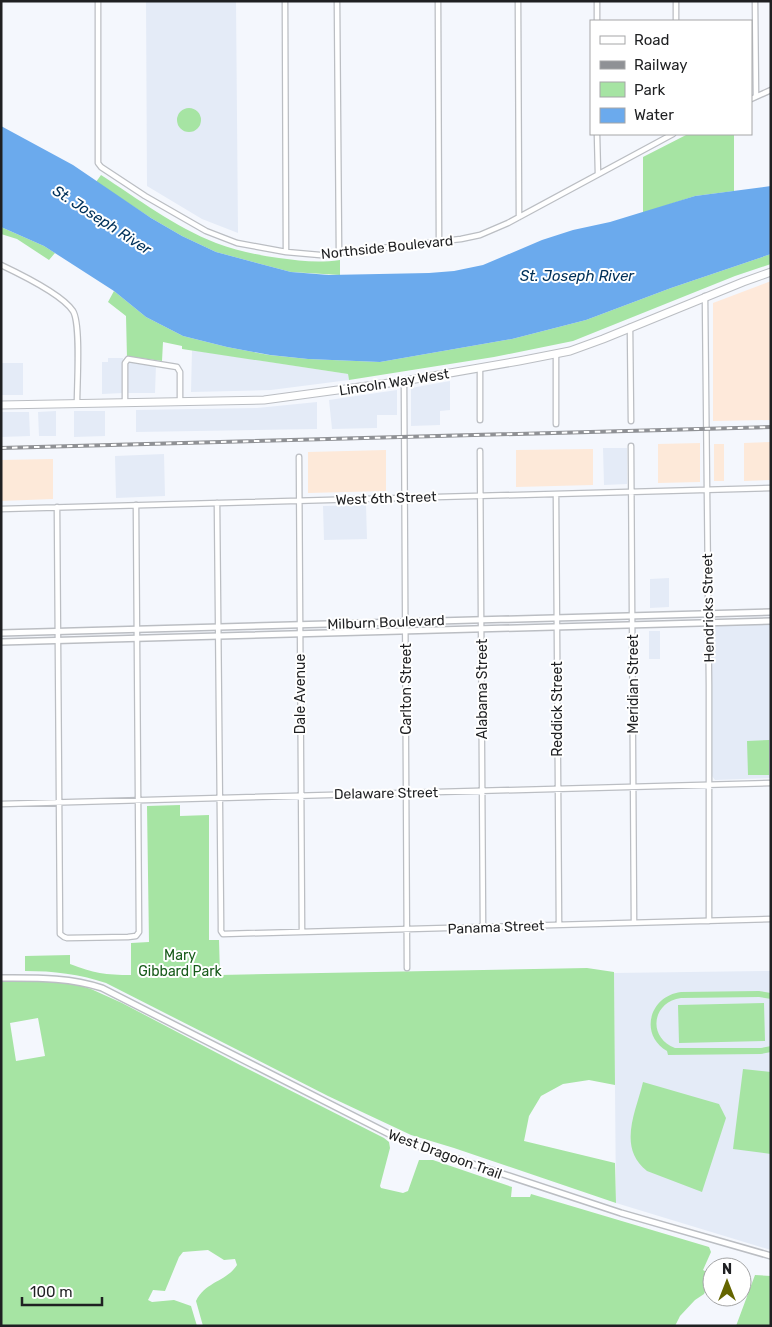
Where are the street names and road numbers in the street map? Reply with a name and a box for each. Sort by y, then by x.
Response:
street label: Northside Boulevard [320,232,454,263]
street label: Lincoln Way West [338,365,451,400]
street label: West 6th Street [335,488,437,509]
street label: Hendricks Street [699,553,718,663]
street label: Milburn Boulevard [327,612,445,633]
street label: Meridian Street [625,634,642,734]
street label: Alabama Street [474,638,491,739]
street label: Carlton Street [398,643,415,735]
street label: Dale Avenue [292,653,309,734]
street label: Reddick Street [549,661,566,757]
street label: Delaware Street [334,784,439,803]
street label: Panama Street [447,917,545,938]
street label: West Dragoon Trail [386,1126,504,1183]

